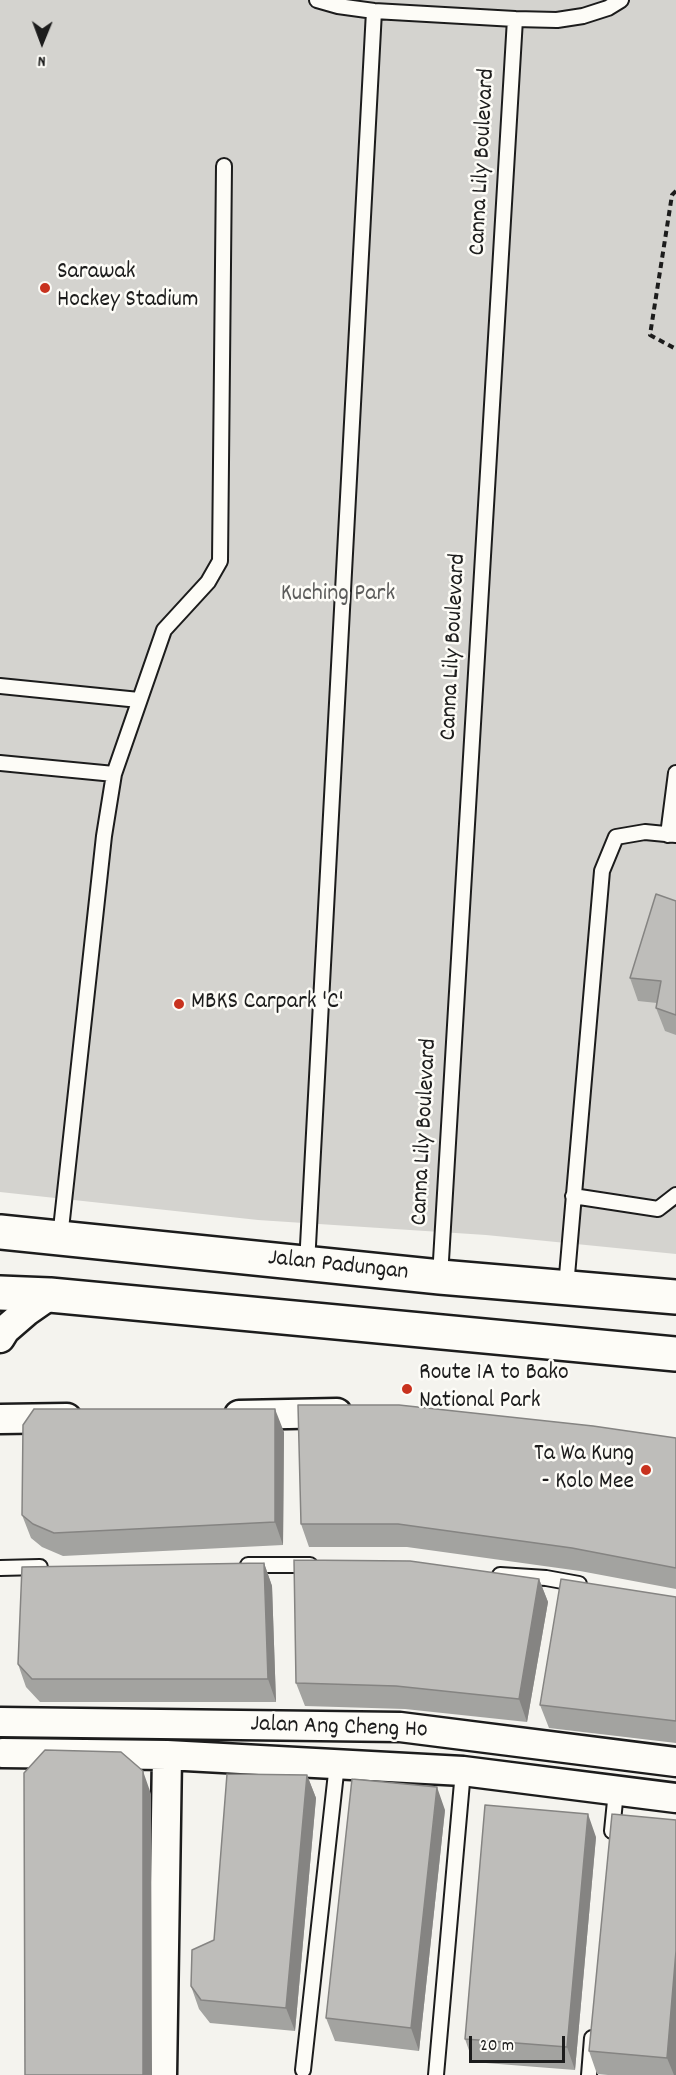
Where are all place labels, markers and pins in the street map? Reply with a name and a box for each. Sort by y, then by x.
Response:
place label: Sarawak Hockey Stadium [57,260,198,316]
marker: Sarawak Hockey Stadium [38,281,52,295]
place label: MBKS Carpark 'C' [191,990,343,1018]
marker: MBKS Carpark 'C' [172,997,186,1011]
place label: Route 1A to Bako National Park [419,1361,569,1417]
marker: Route 1A to Bako National Park [400,1382,414,1396]
place label: Ta Wa Kung - Kolo Mee [534,1442,634,1498]
marker: Ta Wa Kung - Kolo Mee [639,1463,653,1477]

